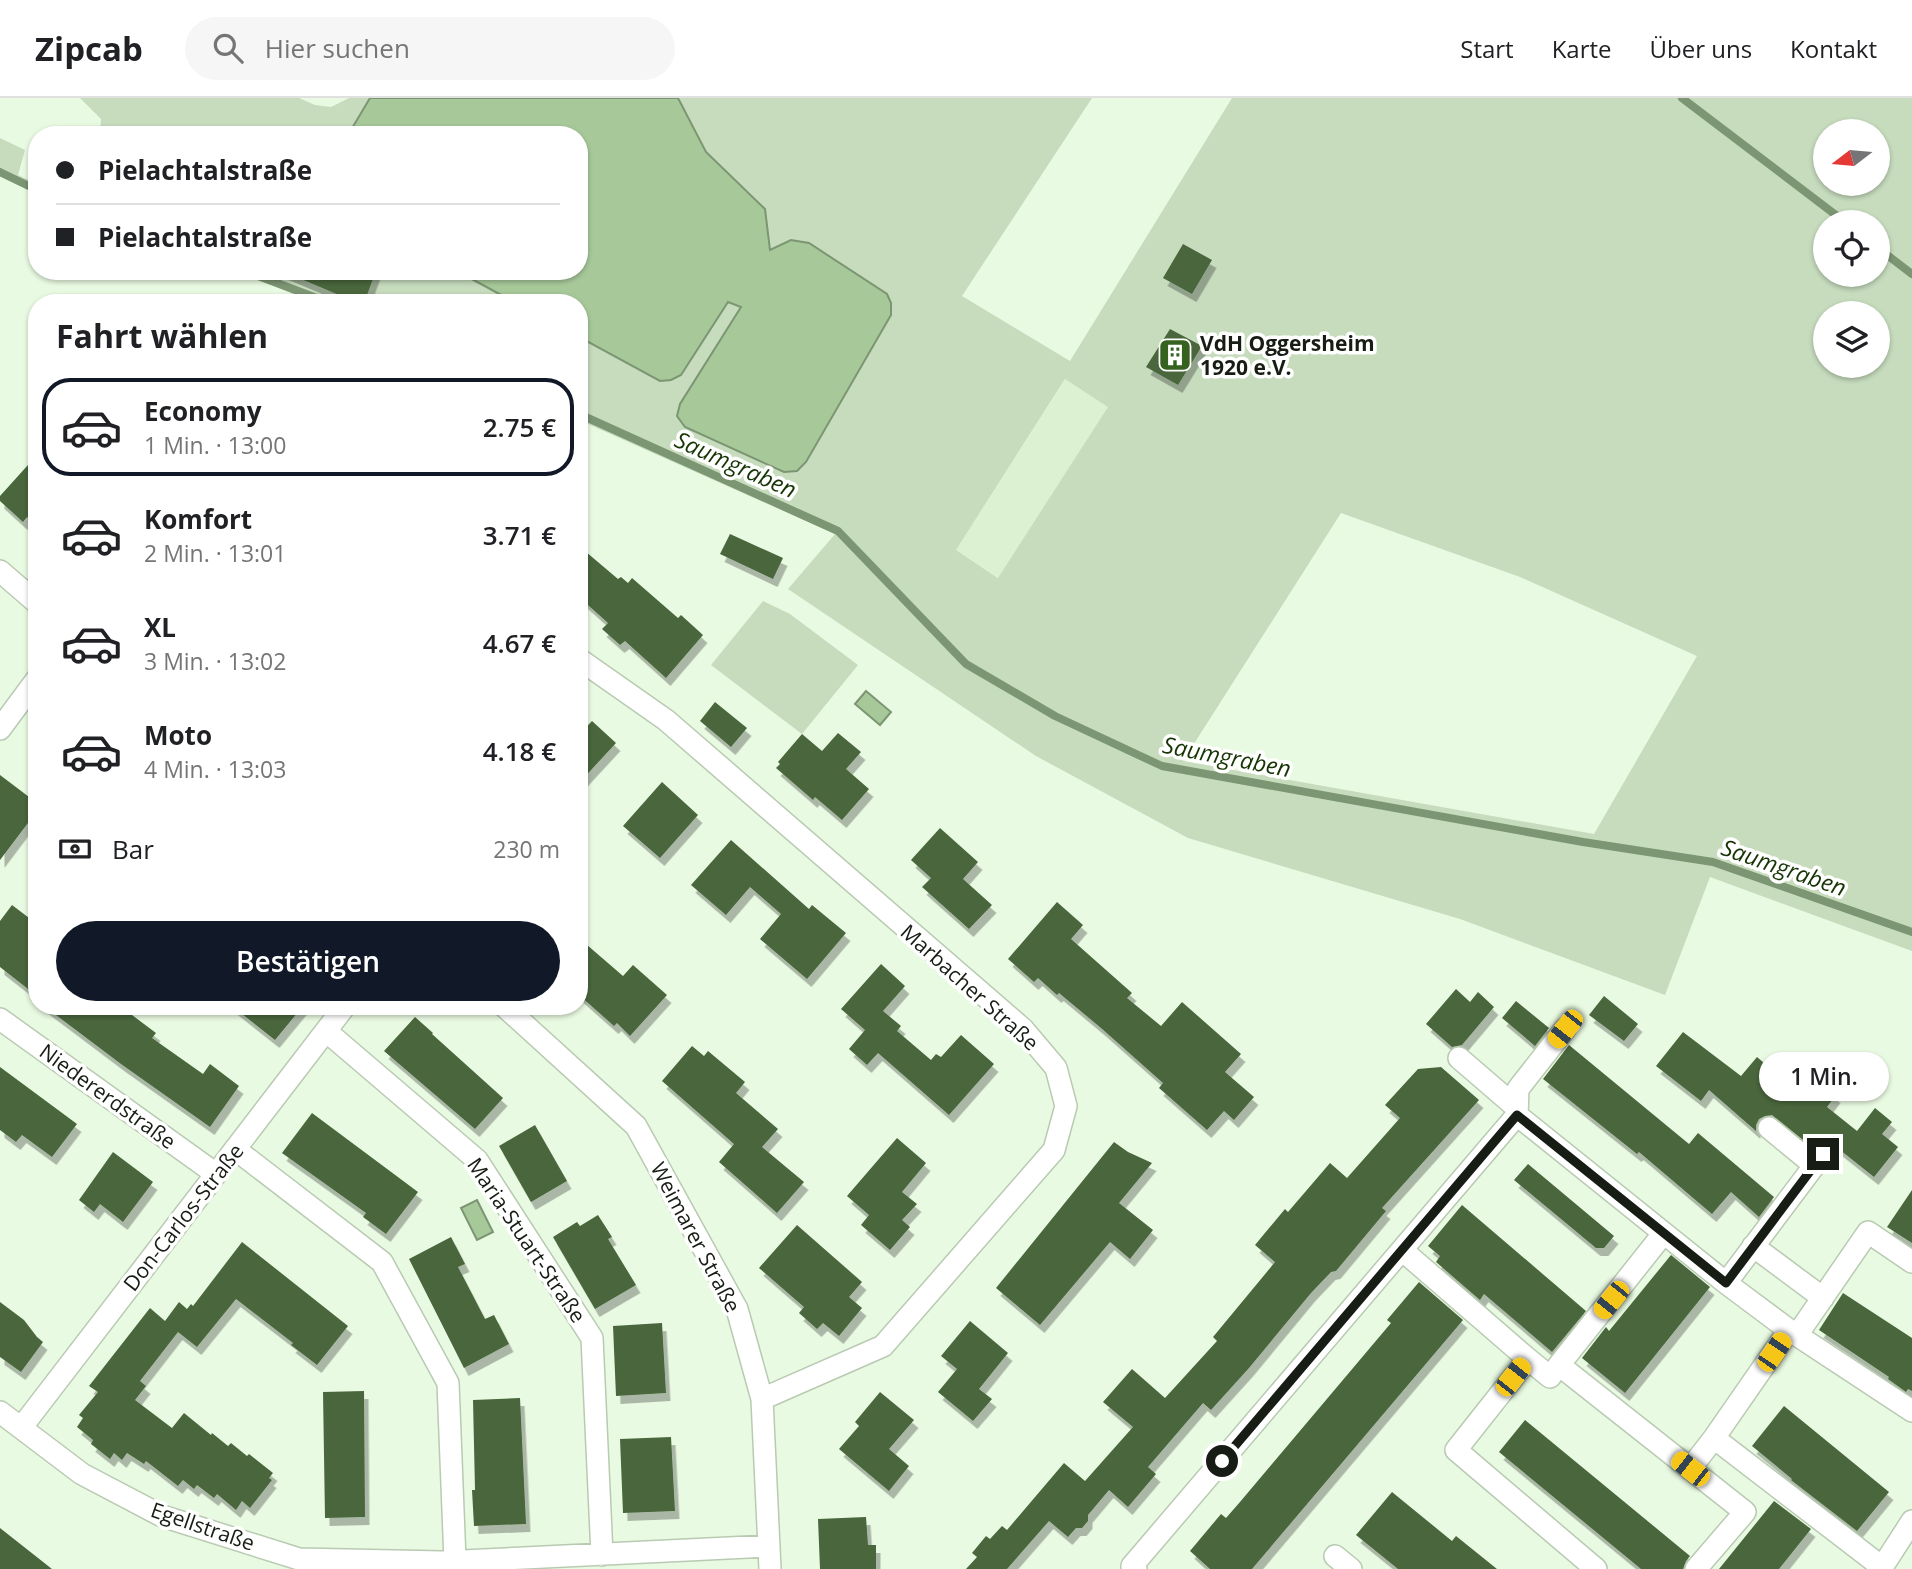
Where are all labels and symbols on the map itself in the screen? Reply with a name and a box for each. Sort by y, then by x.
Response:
north arrow [1813,119,1890,196]
place label: VdH Oggersheim 1920 e.V. [1200,329,1375,381]
building icon: VdH Oggersheim 1920 e.V. [1156,336,1194,374]
water label: Saumgraben [670,423,802,505]
water label: Saumgraben [1160,728,1294,784]
water label: Saumgraben [1717,831,1851,903]
street label: Marbacher Straße [895,918,1045,1056]
car [1544,1006,1587,1052]
street label: Niedererdstraße [34,1037,182,1155]
callout: 1 Min. [1758,1052,1888,1102]
street label: Don-Carlos-Straße [117,1138,249,1296]
route end [1807,1138,1839,1170]
street label: Maria-Stuart-Straße [461,1152,593,1328]
street label: Weimarer Straße [645,1157,747,1317]
car [1590,1277,1633,1323]
car [1754,1329,1795,1375]
car [1492,1354,1535,1400]
route start [1206,1445,1238,1477]
car [1667,1448,1714,1490]
street label: Egellstraße [147,1495,259,1557]

